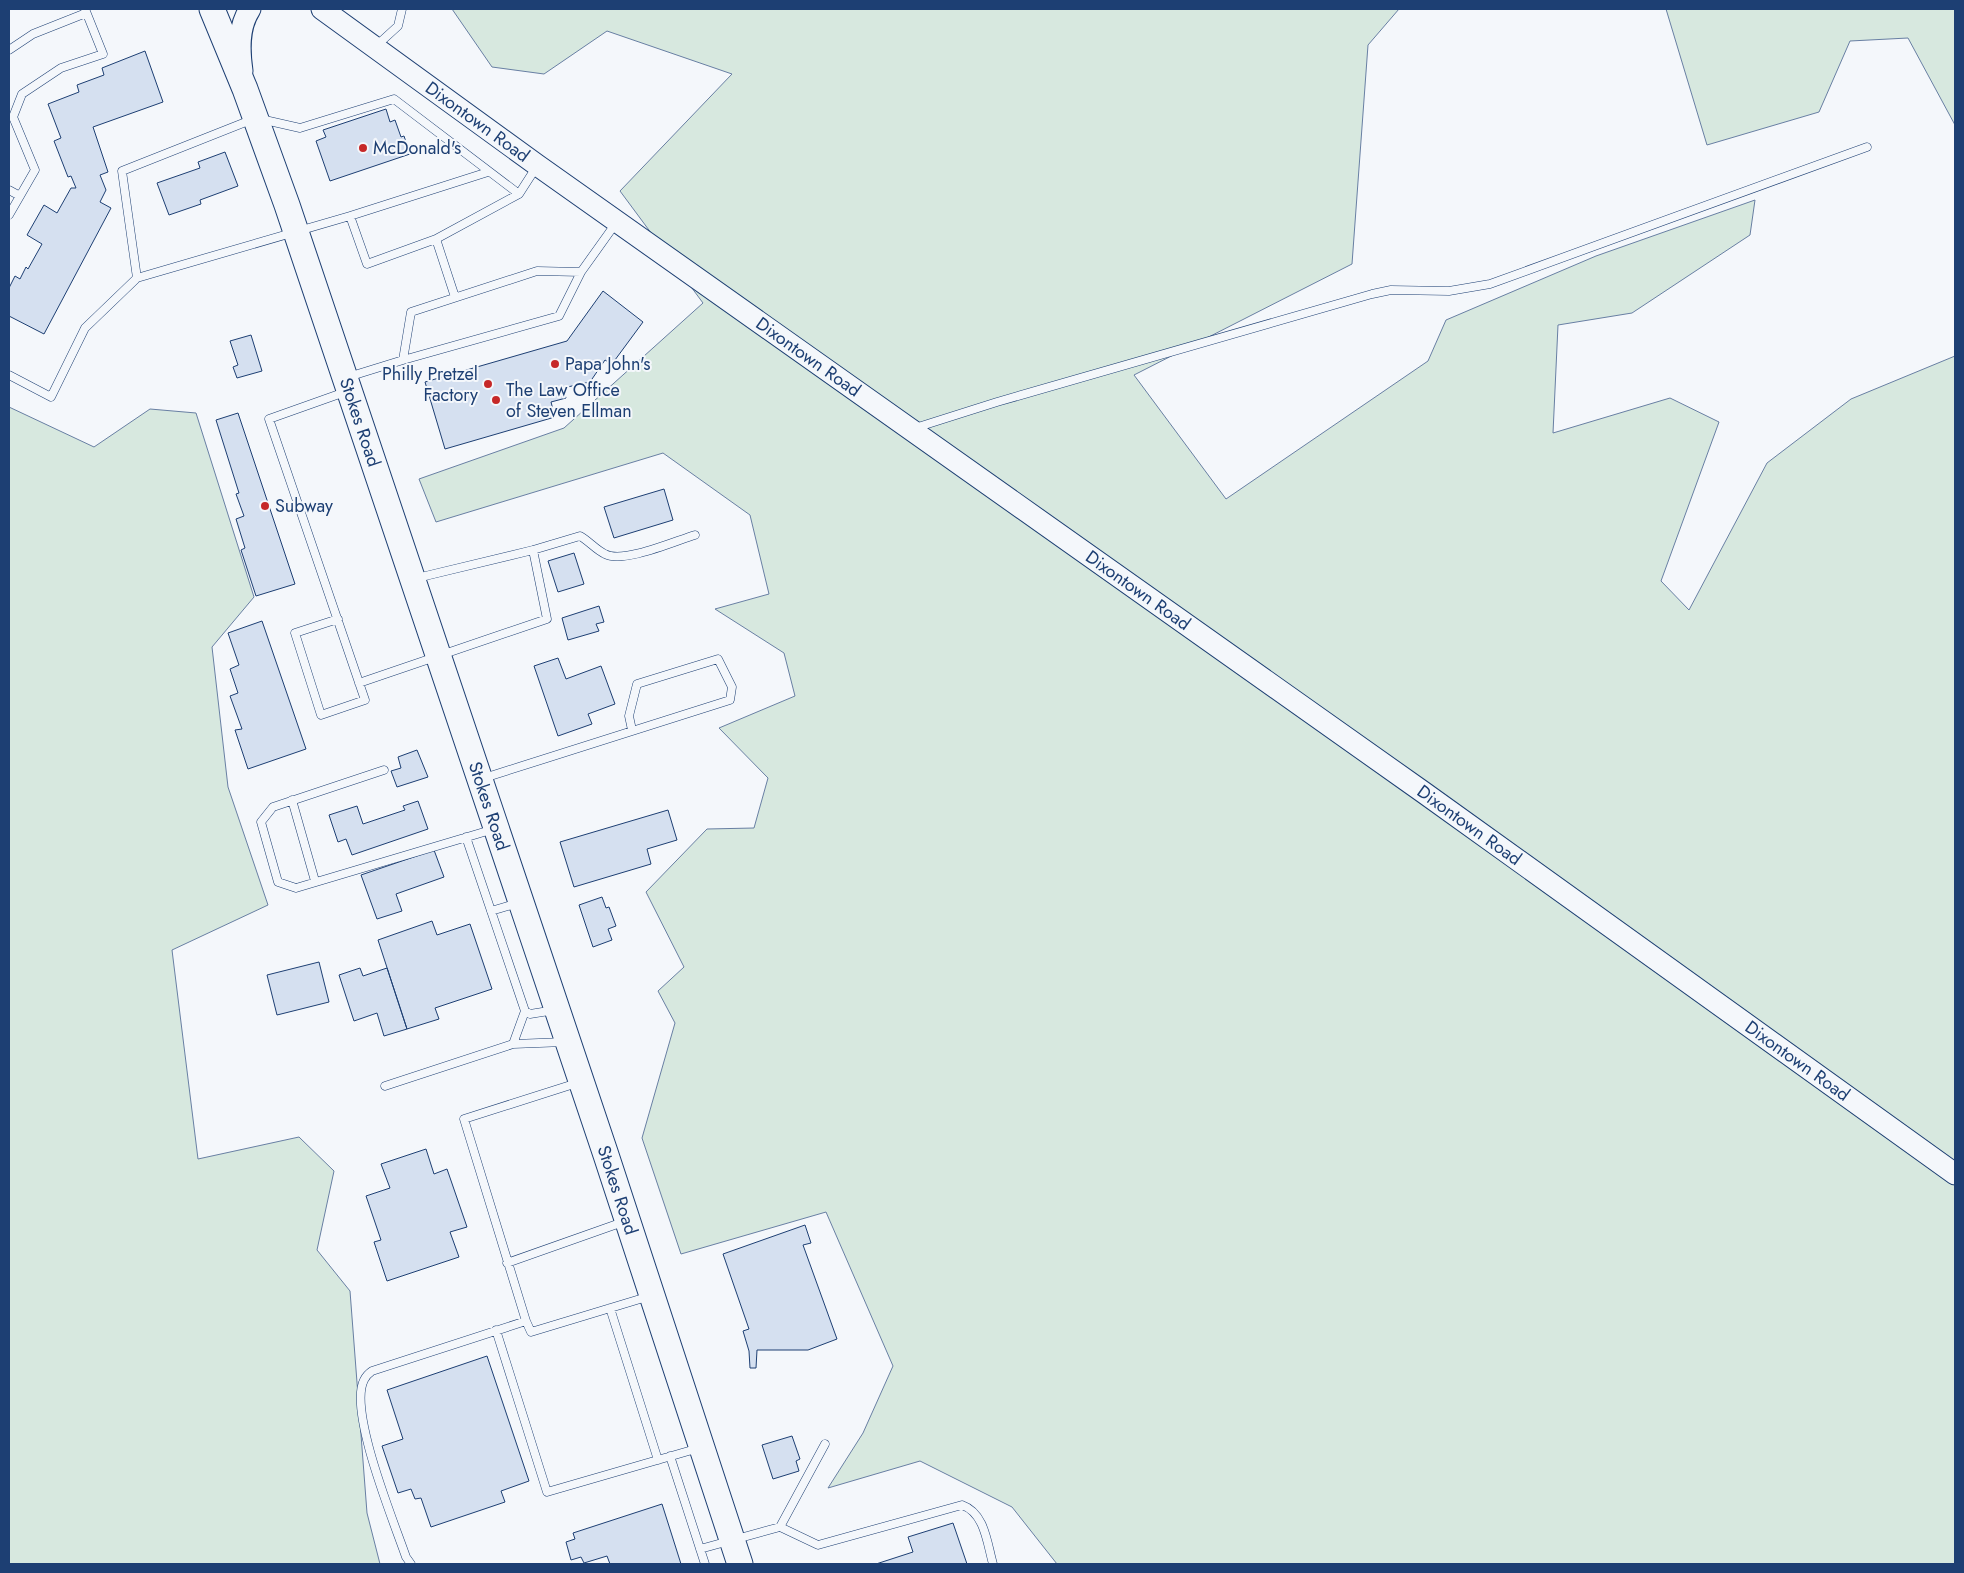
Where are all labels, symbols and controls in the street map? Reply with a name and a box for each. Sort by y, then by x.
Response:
street label: Dixontown Road [420,75,535,169]
place label: McDonald's [373,135,461,161]
marker: McDonald's [357,142,369,154]
street label: Dixontown Road [750,311,866,403]
place label: Papa John's [565,351,650,377]
marker: Papa John's [549,358,561,370]
place label: Philly Pretzel Factory [382,361,478,408]
street label: Stokes Road [333,374,387,470]
place label: The Law Office of Steven Ellman [506,377,632,424]
marker: Philly Pretzel Factory [482,378,494,390]
marker: The Law Office of Steven Ellman [490,394,502,406]
place label: Subway [275,493,333,519]
marker: Subway [259,500,271,512]
street label: Dixontown Road [1080,544,1196,637]
street label: Stokes Road [462,758,516,854]
street label: Dixontown Road [1412,779,1527,872]
street label: Dixontown Road [1740,1014,1855,1107]
street label: Stokes Road [591,1142,644,1238]

